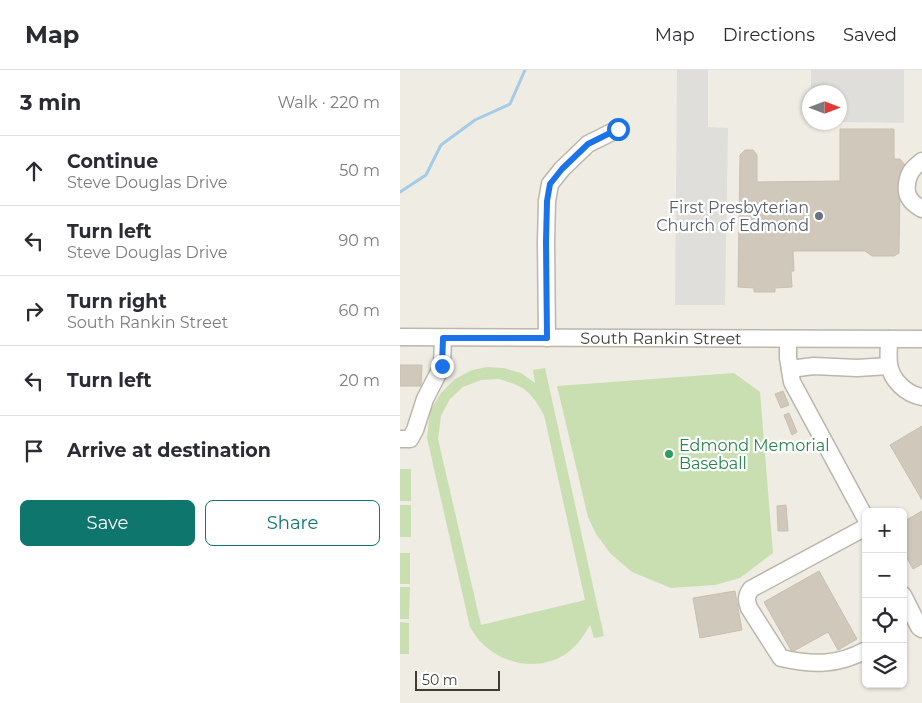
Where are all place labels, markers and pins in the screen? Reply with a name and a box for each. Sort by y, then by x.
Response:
place label: First Presbyterian Church of Edmond [656,198,809,235]
marker: First Presbyterian Church of Edmond [813,210,825,222]
place label: Edmond Memorial Baseball [679,436,830,473]
marker: Edmond Memorial Baseball [663,448,675,460]

